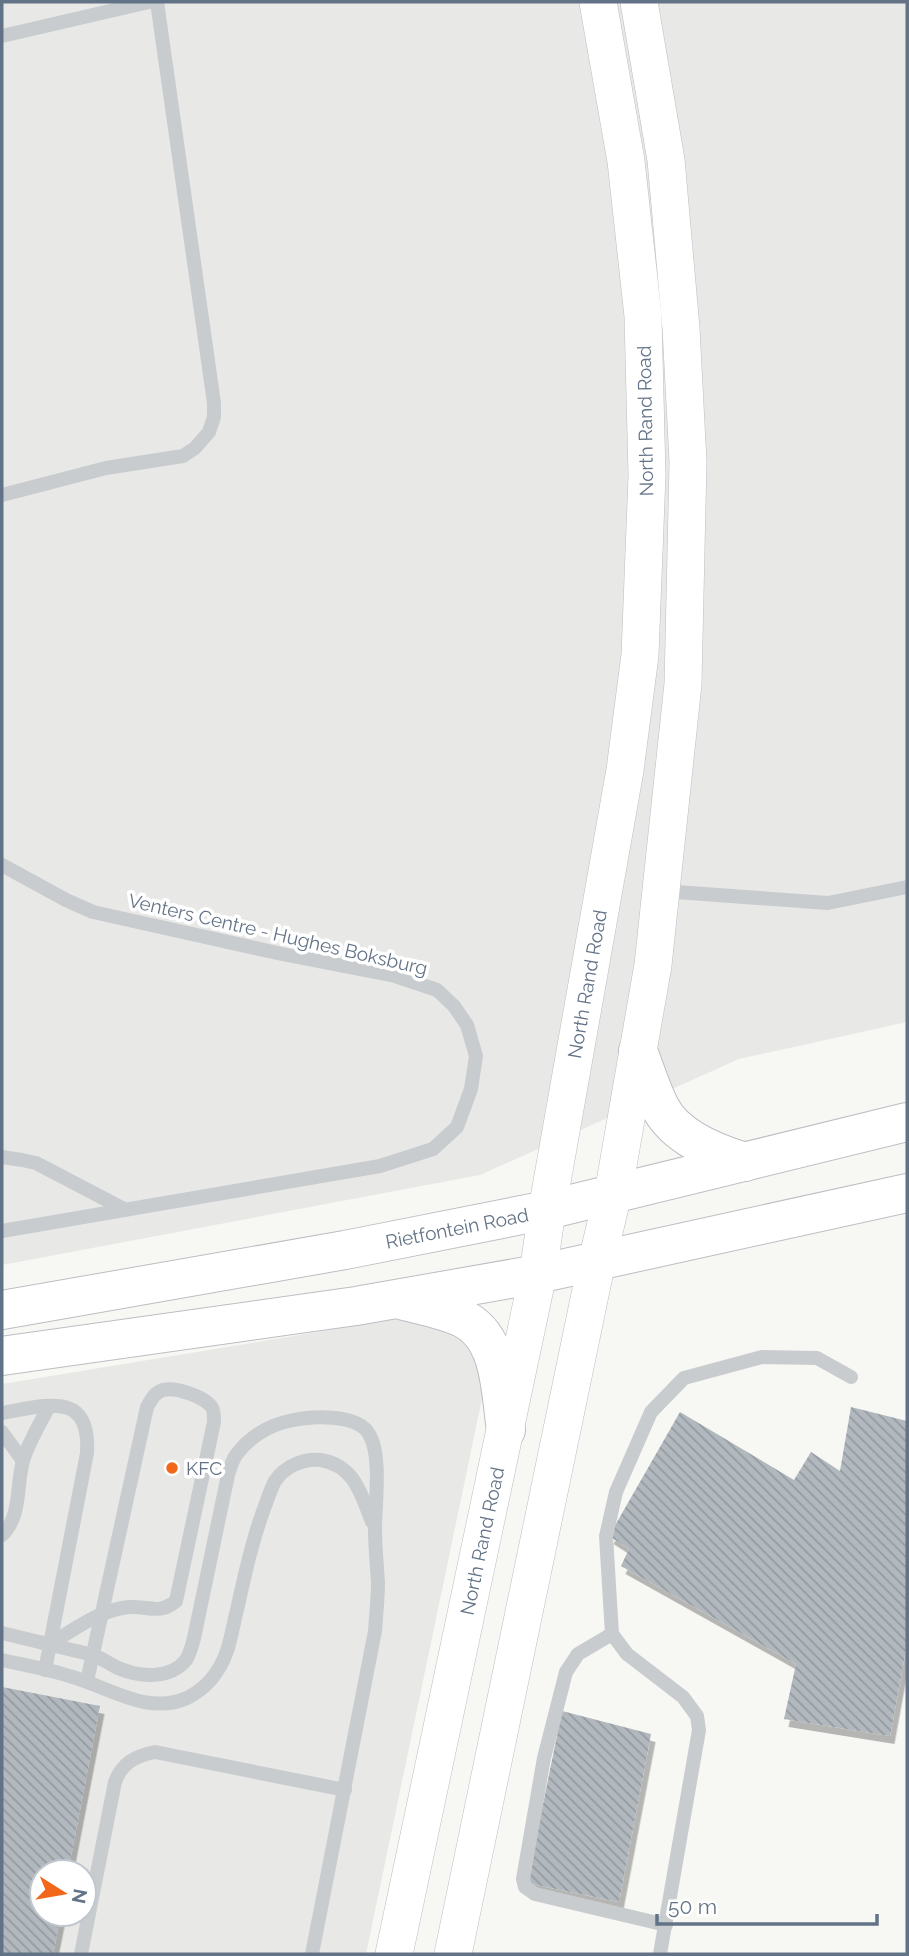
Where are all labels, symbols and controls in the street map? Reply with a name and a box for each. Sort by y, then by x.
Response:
street label: North Rand Road [633,345,657,497]
street label: Venters Centre - Hughes Boksburg [126,889,430,979]
street label: North Rand Road [563,908,611,1060]
street label: Rietfontein Road [384,1203,530,1253]
place label: KFC [186,1457,222,1479]
marker: KFC [164,1460,180,1476]
street label: North Rand Road [456,1465,508,1617]
north arrow [28,1858,98,1928]
scale bar [657,1882,878,1926]
text: N [68,1887,92,1905]
text: 50 m [668,1894,717,1919]

